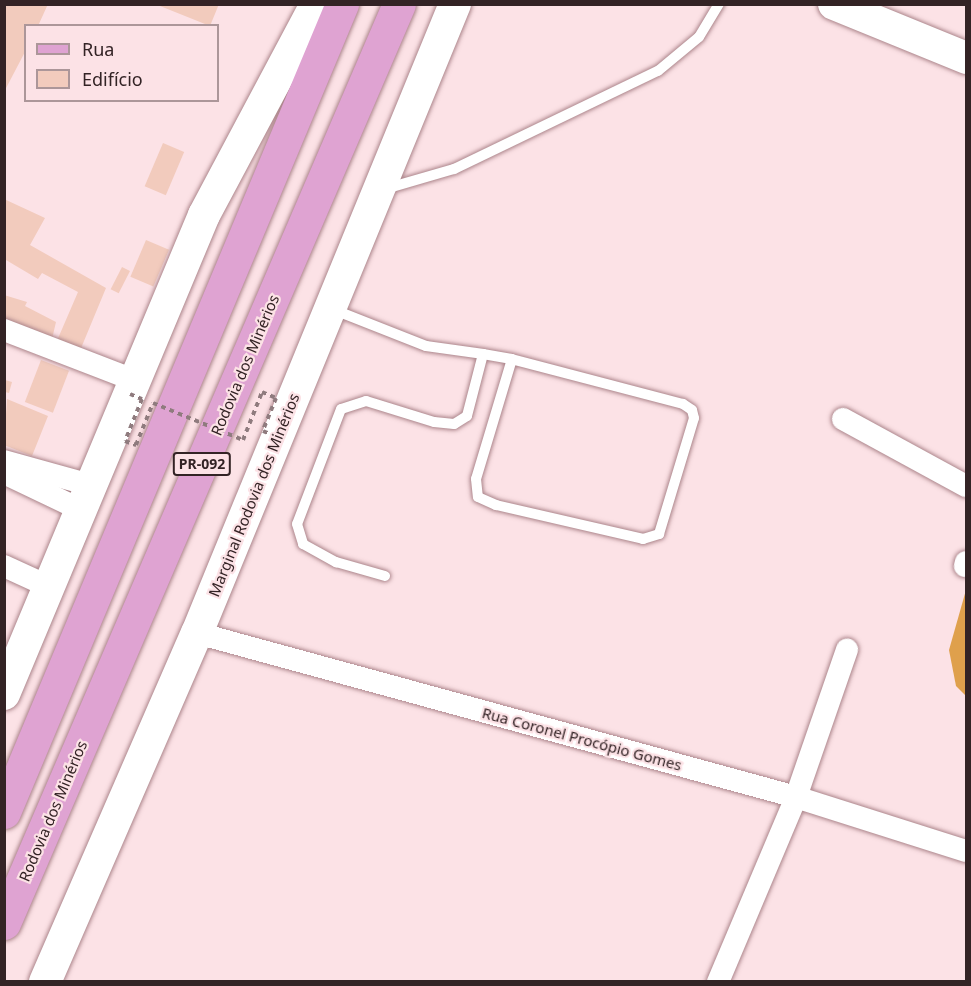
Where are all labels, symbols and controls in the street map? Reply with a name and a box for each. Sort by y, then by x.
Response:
legend [24,24,219,102]
text: Rua [82,37,114,61]
text: Edifício [82,67,143,91]
street label: Rodovia dos Minérios [207,292,283,438]
street label: Marginal Rodovia dos Minérios [205,391,303,599]
road number: PR-092 [172,453,232,475]
street label: Rua Coronel Procópio Gomes [480,704,684,774]
street label: Rodovia dos Minérios [15,738,91,884]

